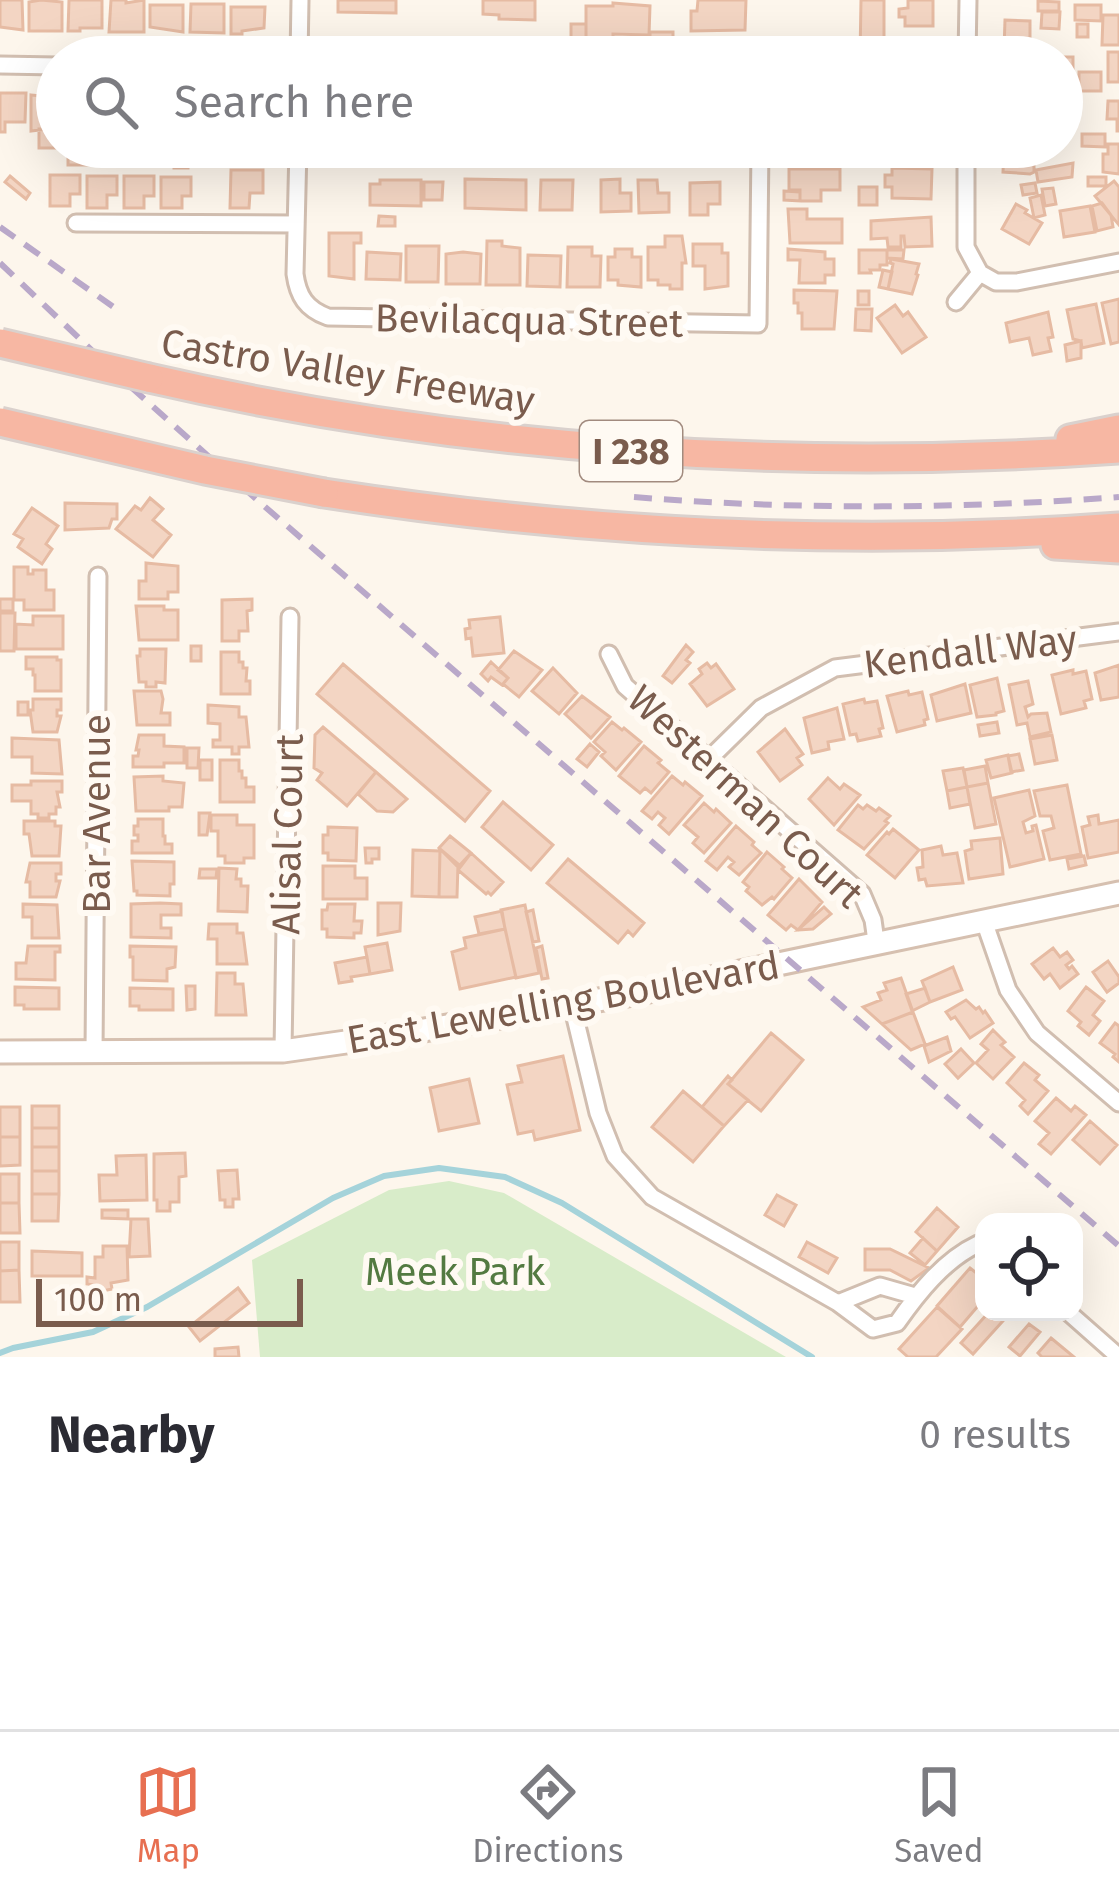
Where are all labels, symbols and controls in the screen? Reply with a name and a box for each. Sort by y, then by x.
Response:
search box [36,36,1083,168]
icon: search [78,69,144,135]
text: Search here [174,75,414,129]
street label: Bevilacqua Street [374,295,685,347]
street label: Castro Valley Freeway [158,320,538,424]
road number: I 238 [580,421,682,481]
street label: Kendall Way [861,616,1079,688]
street label: Westerman Court [618,676,873,918]
street label: Bar Avenue [74,714,120,914]
street label: Alisal Court [263,732,313,935]
street label: East Lewelling Boulevard [343,942,783,1064]
map controls [975,1213,1083,1321]
button: locate [975,1213,1083,1321]
park label: Meek Park [365,1249,545,1295]
scale bar [36,1273,303,1326]
text: 100 m [54,1280,142,1320]
text: Nearby [48,1404,214,1466]
text: 0 results [919,1412,1071,1458]
tab: Map [135,1759,201,1871]
tab: Directions [472,1759,624,1871]
tab: Saved [894,1759,984,1871]

